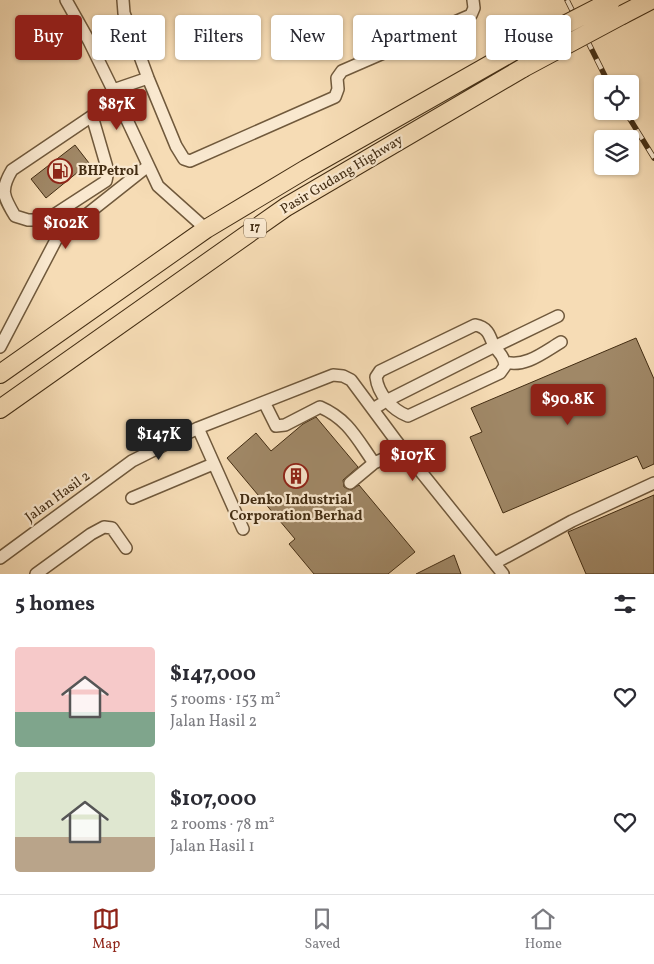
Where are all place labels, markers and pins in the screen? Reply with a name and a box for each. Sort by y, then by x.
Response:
pin: $87K [87,88,147,131]
fuel station icon: BHPetrol [47,158,73,184]
place label: BHPetrol [78,162,139,181]
pin: $102K [31,208,101,250]
pin: $90.8K [527,384,609,426]
pin: $147K [124,418,194,461]
pin: $107K [378,440,448,482]
building icon: Denko Industrial Corporation Berhad [283,463,309,489]
place label: Denko Industrial Corporation Berhad [230,491,363,526]

